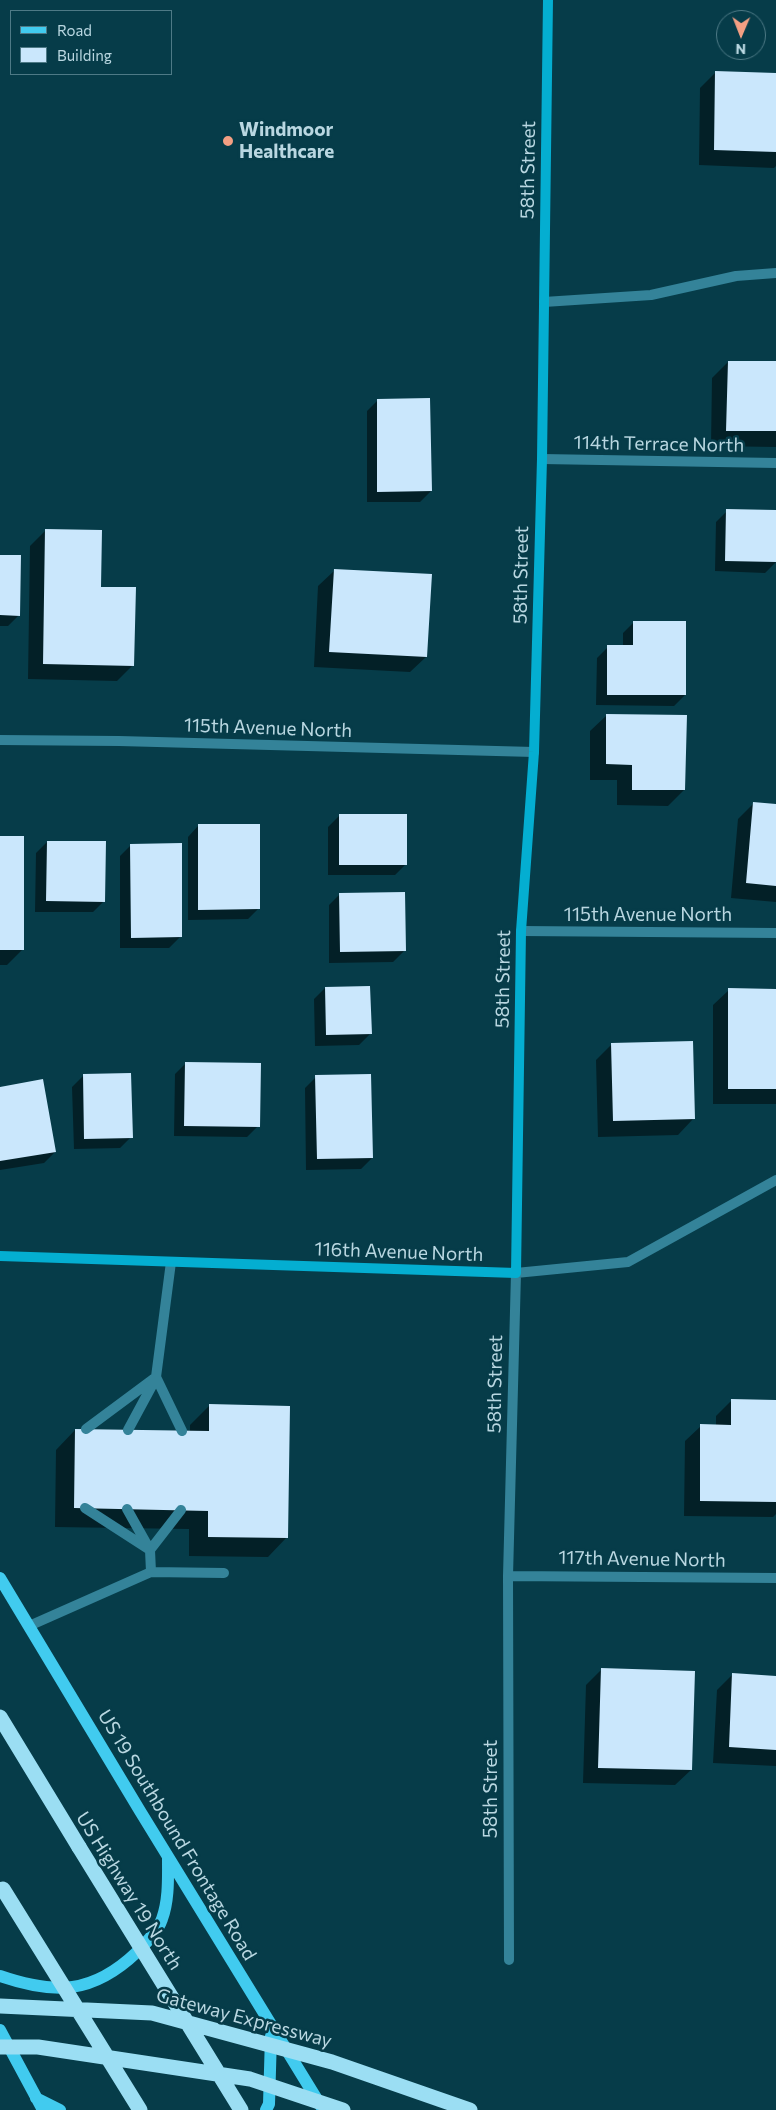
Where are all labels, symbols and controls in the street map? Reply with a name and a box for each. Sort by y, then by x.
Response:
legend [10,10,172,75]
north arrow [716,10,766,60]
text: Road [57,21,92,39]
text: N [735,41,746,58]
text: Building [57,46,112,64]
place label: Windmoor Healthcare [239,119,334,163]
street label: 58th Street [516,121,540,219]
marker: Windmoor Healthcare [221,134,235,148]
street label: 114th Terrace North [574,431,744,457]
street label: 58th Street [509,526,533,624]
street label: 115th Avenue North [183,714,353,742]
street label: 115th Avenue North [564,904,732,926]
street label: 58th Street [491,930,515,1028]
street label: 116th Avenue North [314,1238,484,1266]
street label: 58th Street [483,1335,507,1433]
street label: 117th Avenue North [558,1546,726,1572]
street label: US 19 Southbound Frontage Road [93,1706,261,1964]
street label: 58th Street [480,1740,502,1838]
street label: US Highway 19 North [71,1808,187,1974]
street label: Gateway Expressway [154,1984,334,2052]

